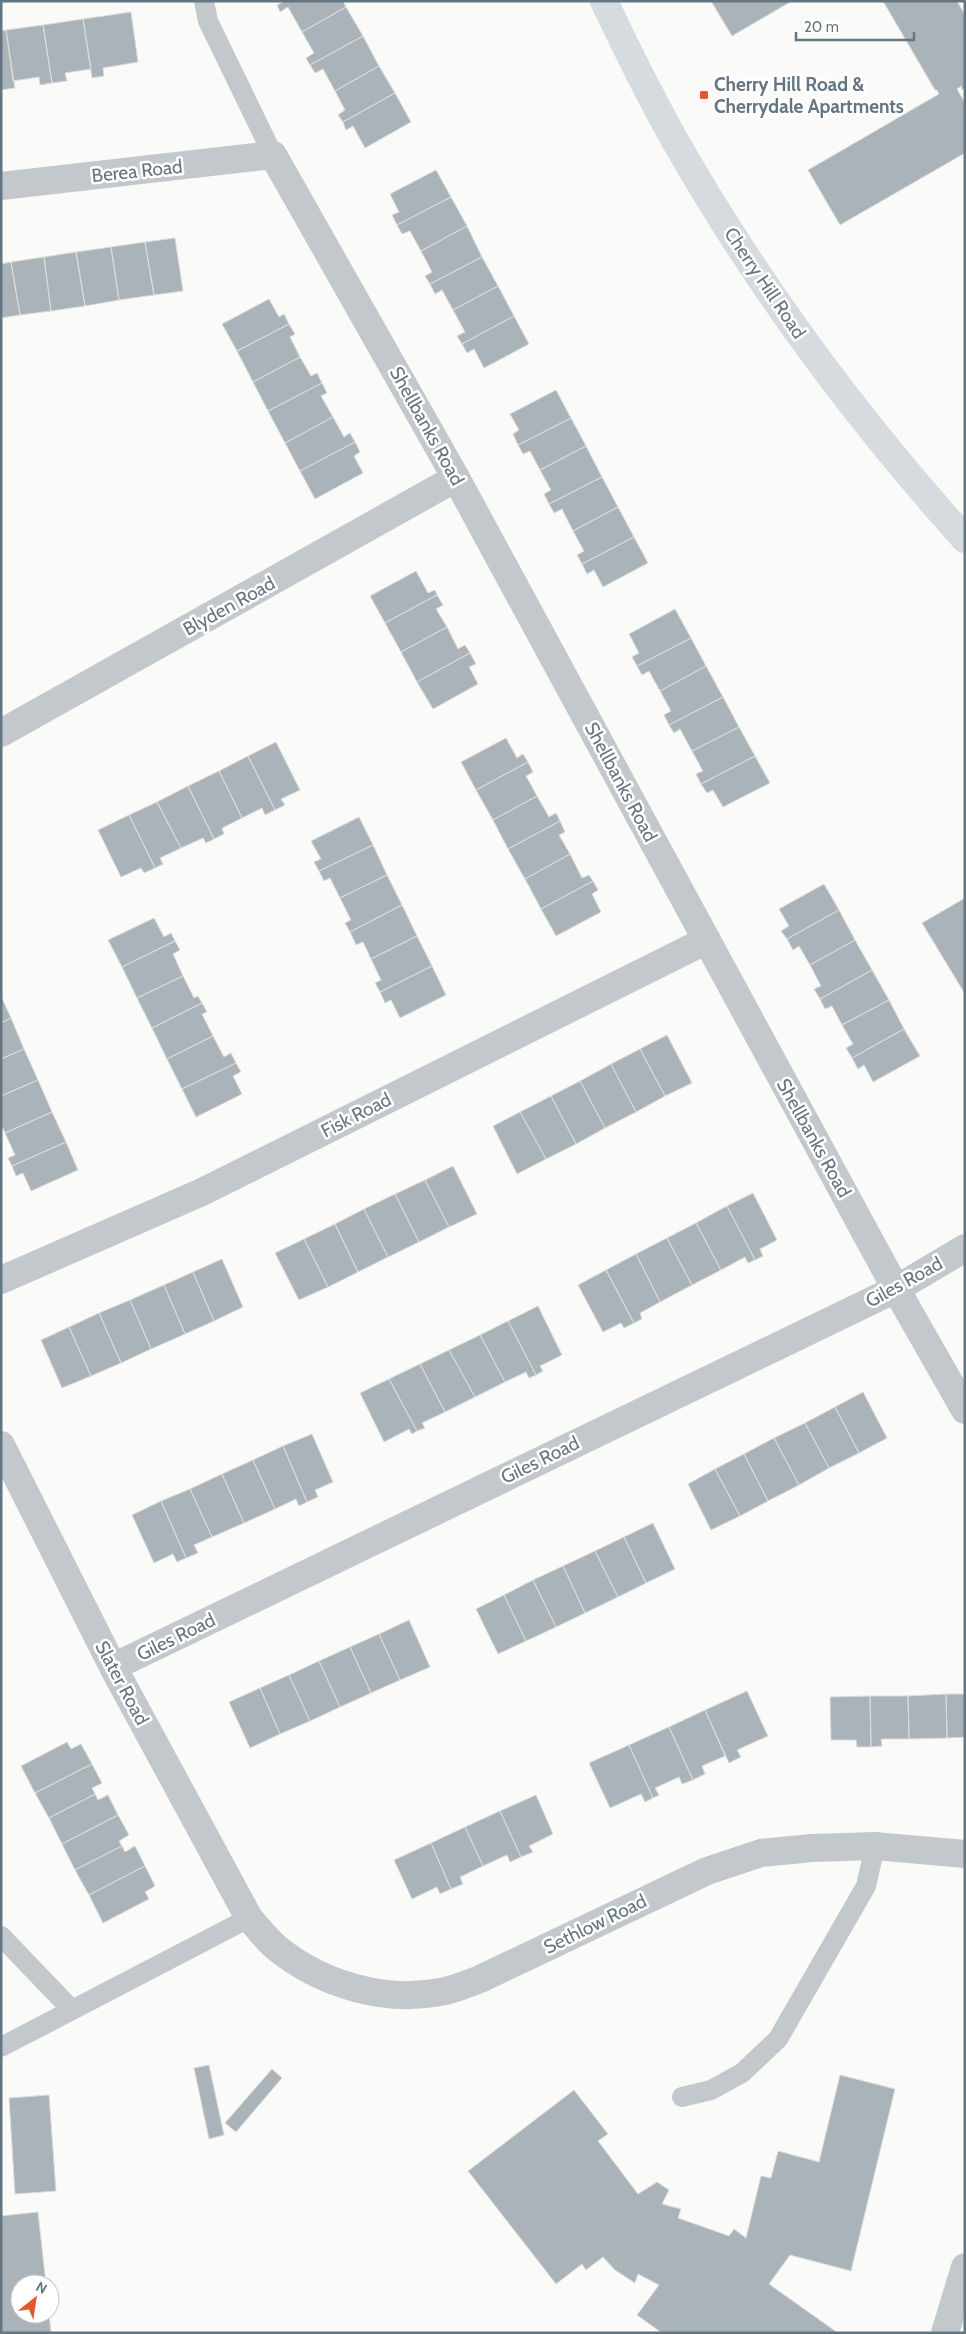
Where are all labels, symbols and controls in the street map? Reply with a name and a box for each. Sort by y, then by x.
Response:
scale bar [796,10,914,42]
text: 20 m [804,18,839,36]
place label: Cherry Hill Road & Cherrydale Apartments [714,73,904,118]
marker: Cherry Hill Road & Cherrydale Apartments [698,89,710,101]
street label: Berea Road [90,155,184,187]
street label: Cherry Hill Road [719,223,811,343]
street label: Shellbanks Road [385,363,469,489]
street label: Blyden Road [179,571,279,641]
street label: Shellbanks Road [580,718,662,846]
street label: Shellbanks Road [772,1075,856,1201]
street label: Fisk Road [317,1088,395,1142]
street label: Giles Road [862,1252,946,1312]
street label: Giles Road [497,1431,583,1489]
street label: Giles Road [133,1608,219,1666]
street label: Slater Road [90,1637,154,1729]
street label: Sethlow Road [540,1889,650,1959]
north arrow [10,2274,60,2324]
text: N [33,2277,50,2298]

